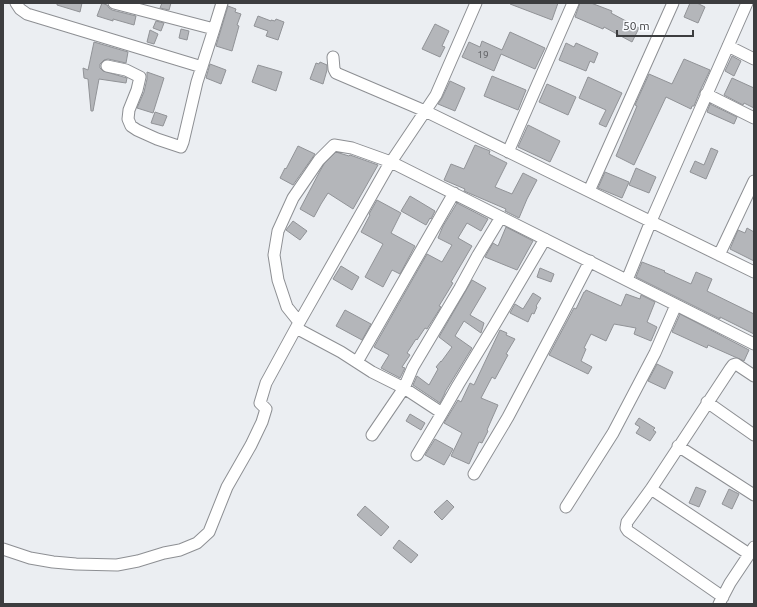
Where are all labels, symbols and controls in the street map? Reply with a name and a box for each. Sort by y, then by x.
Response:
scale bar [617,12,693,38]
text: 50 m [623,19,650,32]
house number: 19 [477,49,489,60]

